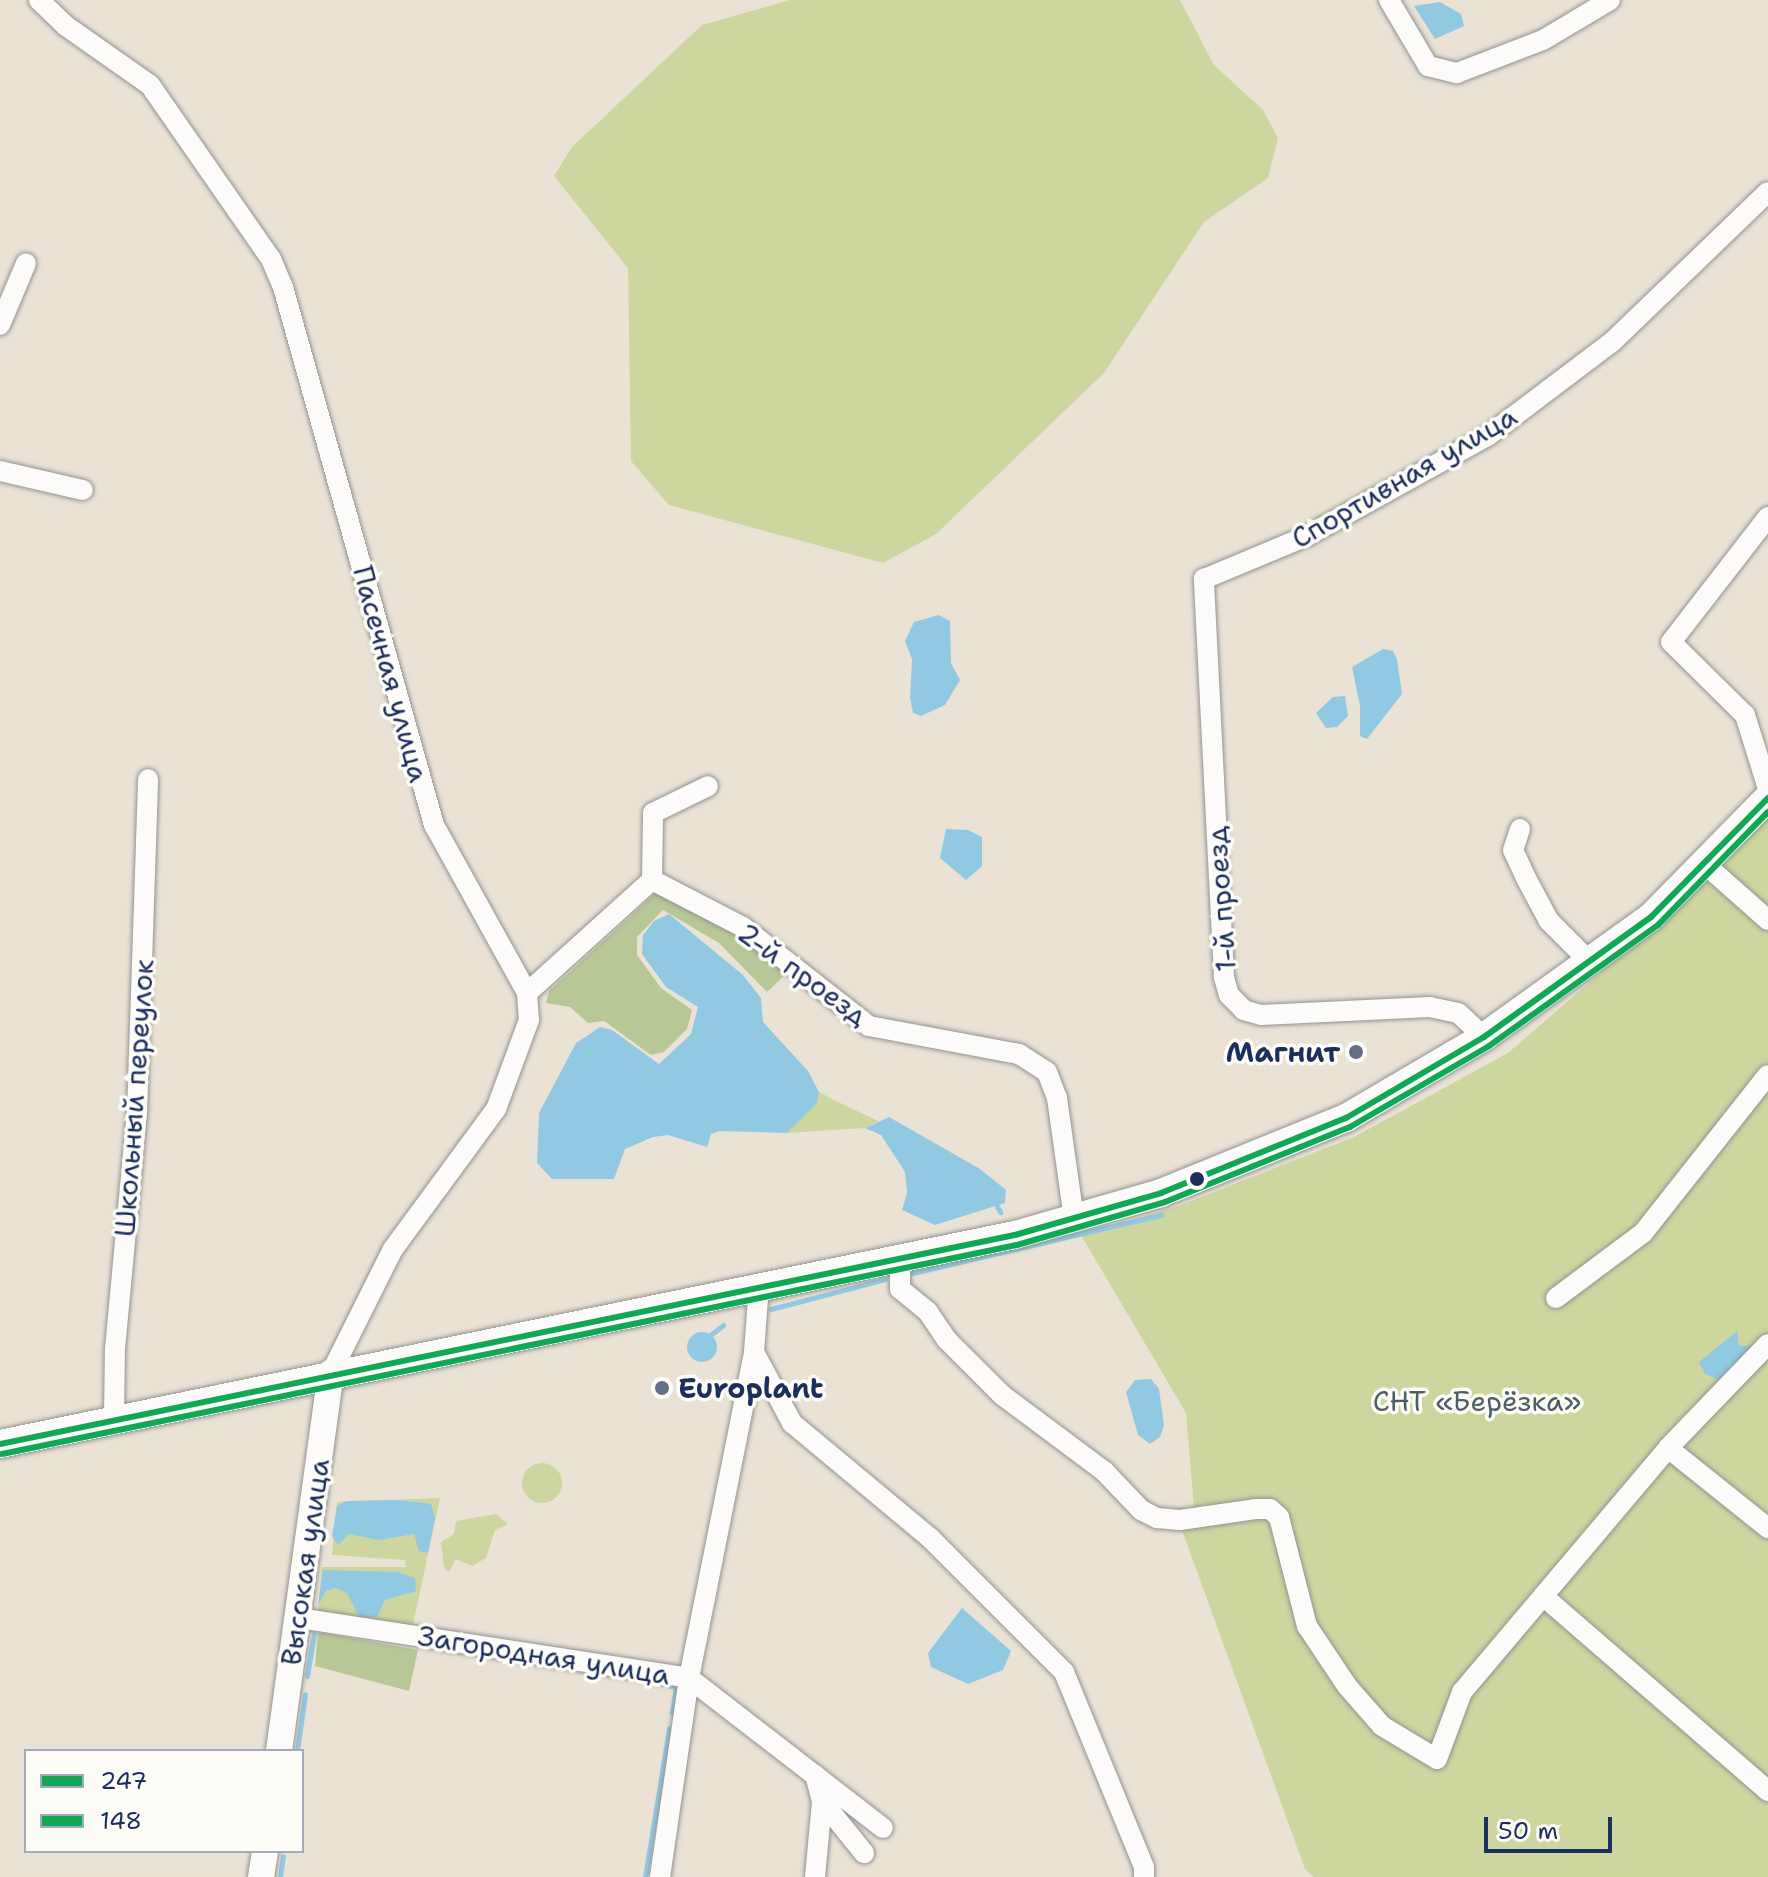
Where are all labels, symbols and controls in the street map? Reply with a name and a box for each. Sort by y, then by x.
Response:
street label: Спортивная улица [1285,399,1523,555]
street label: Пасечная улица [346,562,436,786]
street label: 1-й проезд [1199,825,1243,973]
street label: 2-й проезд [731,915,875,1033]
street label: Школьный переулок [108,958,160,1238]
place label: Магнит [1226,1035,1340,1069]
marker: Магнит [1347,1043,1365,1061]
unlabelled marker [1189,1171,1205,1187]
place label: Europlant [678,1371,823,1405]
marker: Europlant [653,1379,671,1397]
park label: СНТ «Берёзка» [1373,1384,1581,1418]
street label: Высокая улица [274,1456,336,1668]
street label: Загородная улица [416,1618,672,1692]
legend [24,1749,304,1853]
text: 247 [100,1765,147,1797]
scale bar [1488,1801,1616,1851]
text: 148 [100,1805,142,1837]
text: 50 m [1498,1815,1558,1847]

